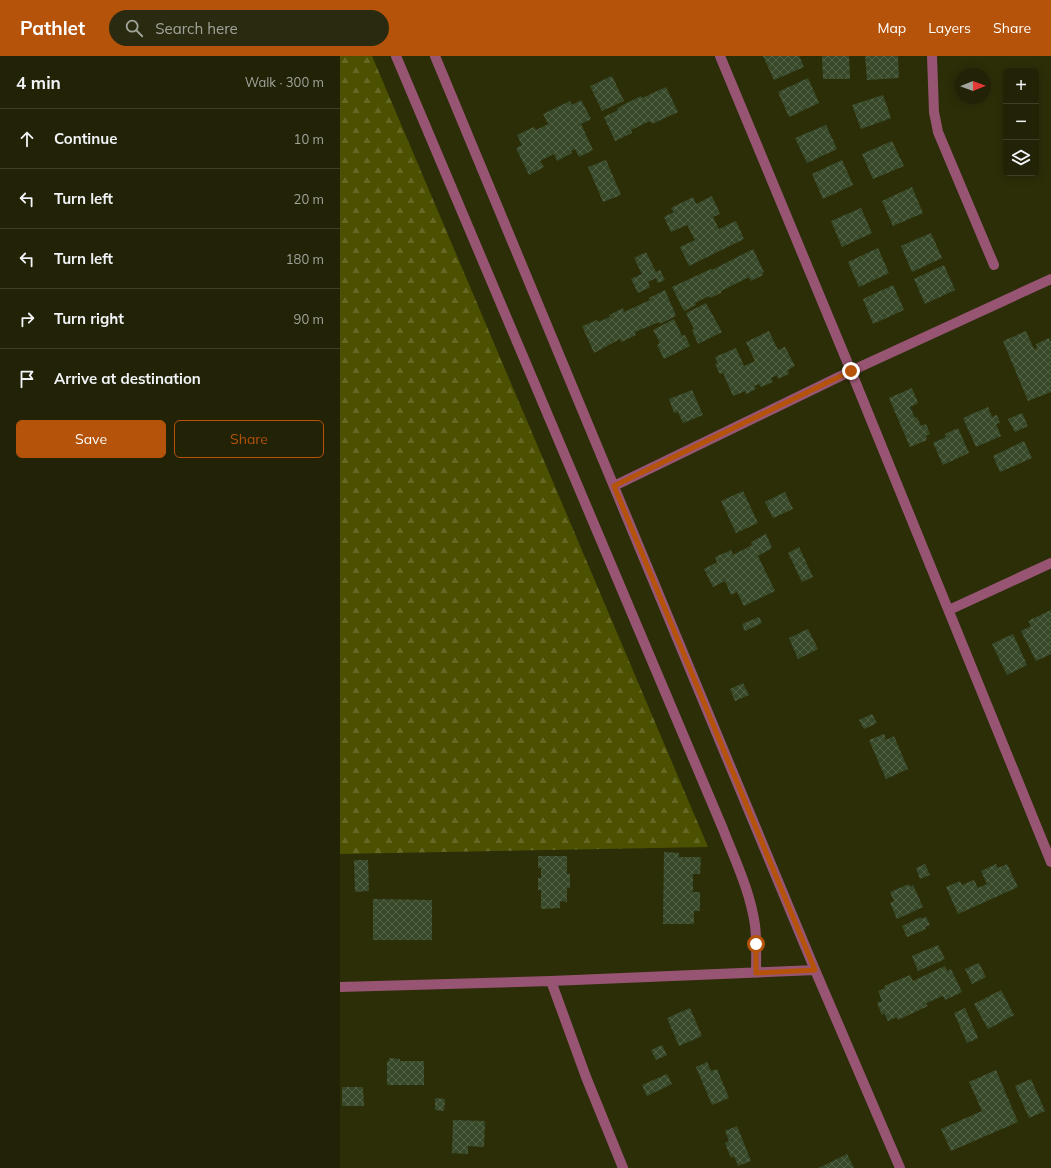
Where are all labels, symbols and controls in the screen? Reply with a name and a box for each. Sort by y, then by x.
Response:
search box [109,10,389,46]
text: Pathlet [20,16,85,40]
icon: search [123,17,145,39]
text: Search here [155,19,238,38]
text: Map [877,19,906,37]
text: Layers [928,19,971,37]
text: Share [993,19,1031,37]
north arrow [955,68,991,104]
map controls [1003,68,1039,176]
button: + [1003,68,1039,104]
text: 4 min [16,72,61,93]
text: Walk · 300 m [245,74,324,90]
button: − [1003,104,1039,140]
icon: ahead [16,128,38,150]
text: Continue [54,129,117,148]
text: 10 m [294,131,324,147]
button: layers [1003,140,1039,176]
icon: left [16,188,38,210]
text: Turn left [54,189,113,208]
text: 20 m [294,191,324,207]
icon: left [16,248,38,270]
text: Turn left [54,249,113,268]
text: 180 m [286,251,324,267]
icon: right [16,308,38,330]
text: Turn right [54,309,124,328]
text: 90 m [294,311,324,327]
route end [842,362,860,380]
icon: arrive [16,368,38,390]
text: Arrive at destination [54,369,201,388]
button: Save [16,420,166,458]
button: Share [174,420,324,458]
route start [747,935,765,953]

